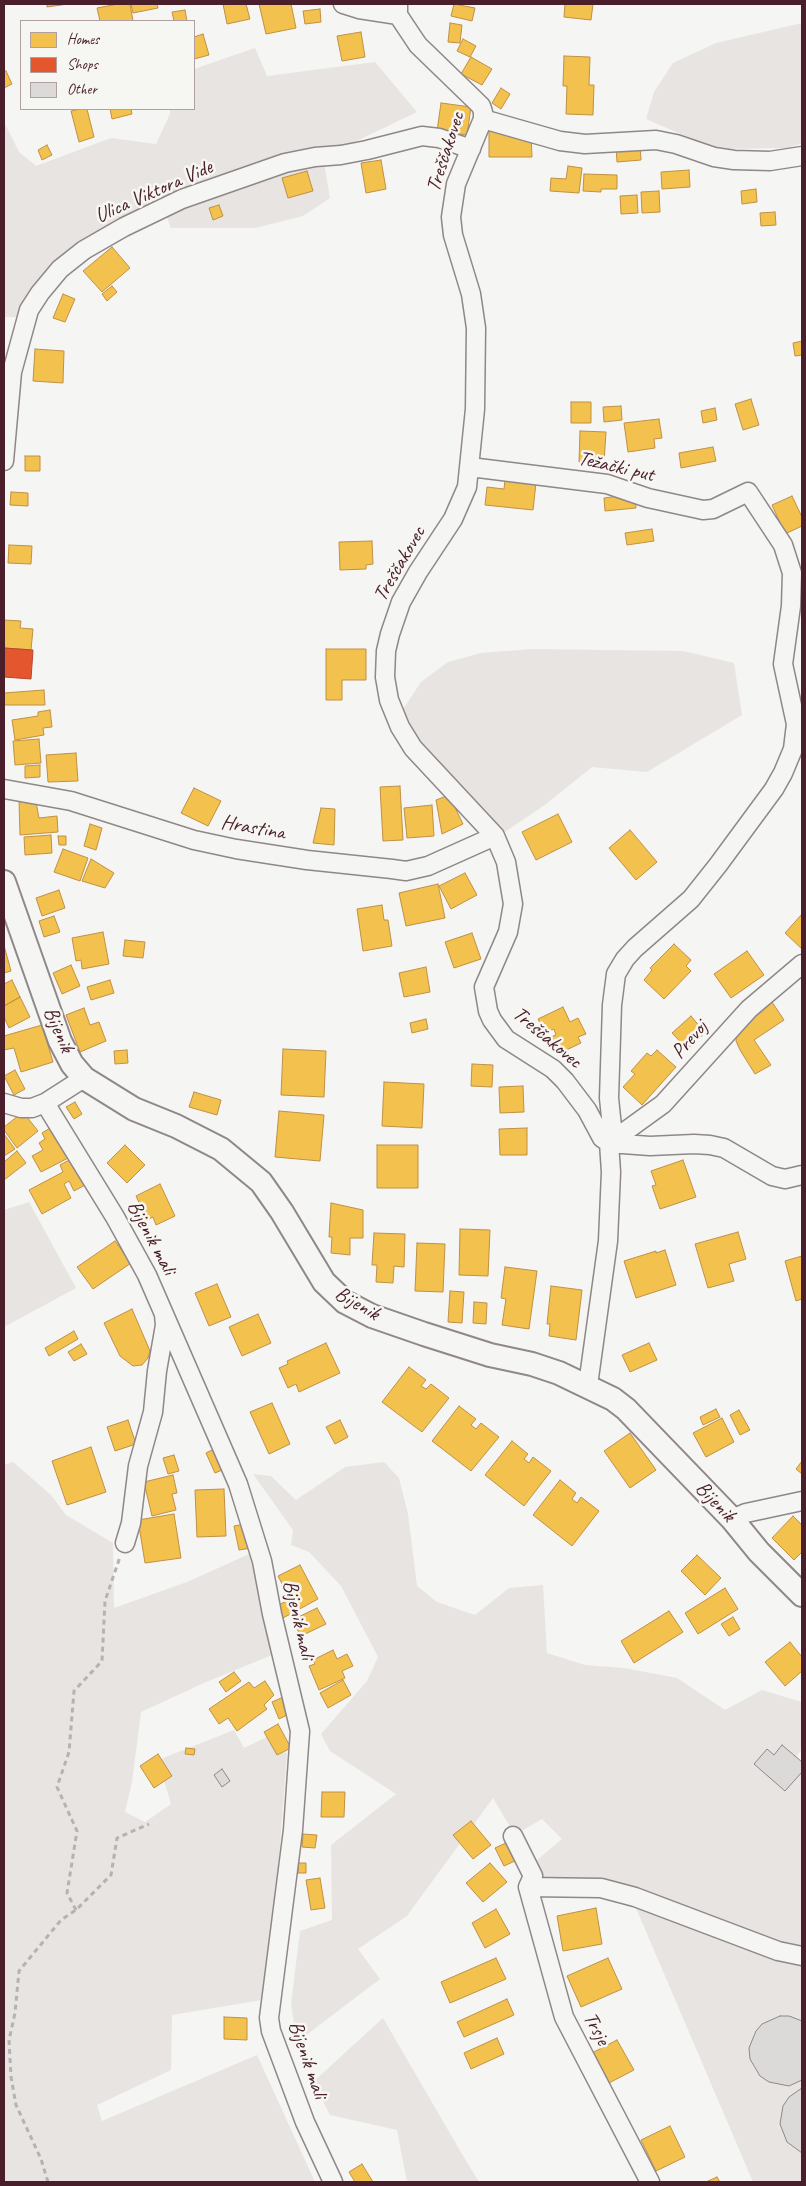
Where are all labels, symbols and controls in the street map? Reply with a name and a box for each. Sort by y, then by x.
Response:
legend [20,20,195,110]
text: Homes [67,30,99,49]
text: Shops [67,55,98,74]
text: Other [67,80,97,99]
street label: Treščakovec [421,109,471,195]
street label: Ulica Viktora Vide [91,155,217,229]
street label: Težački put [576,446,656,488]
street label: Treščakovec [368,522,432,606]
street label: Hrastina [219,810,287,846]
street label: Treščakovec [507,1002,587,1074]
street label: Bijenik [37,1003,79,1057]
street label: Prevoj [666,1016,714,1064]
street label: Bijenik mali [121,1196,181,1280]
street label: Bijenik [330,1281,384,1327]
street label: Bijenik [690,1476,740,1528]
street label: Bijenik mali [277,1578,319,1662]
street label: Trsje [577,2008,615,2050]
street label: Bijenik mali [282,2018,332,2102]

